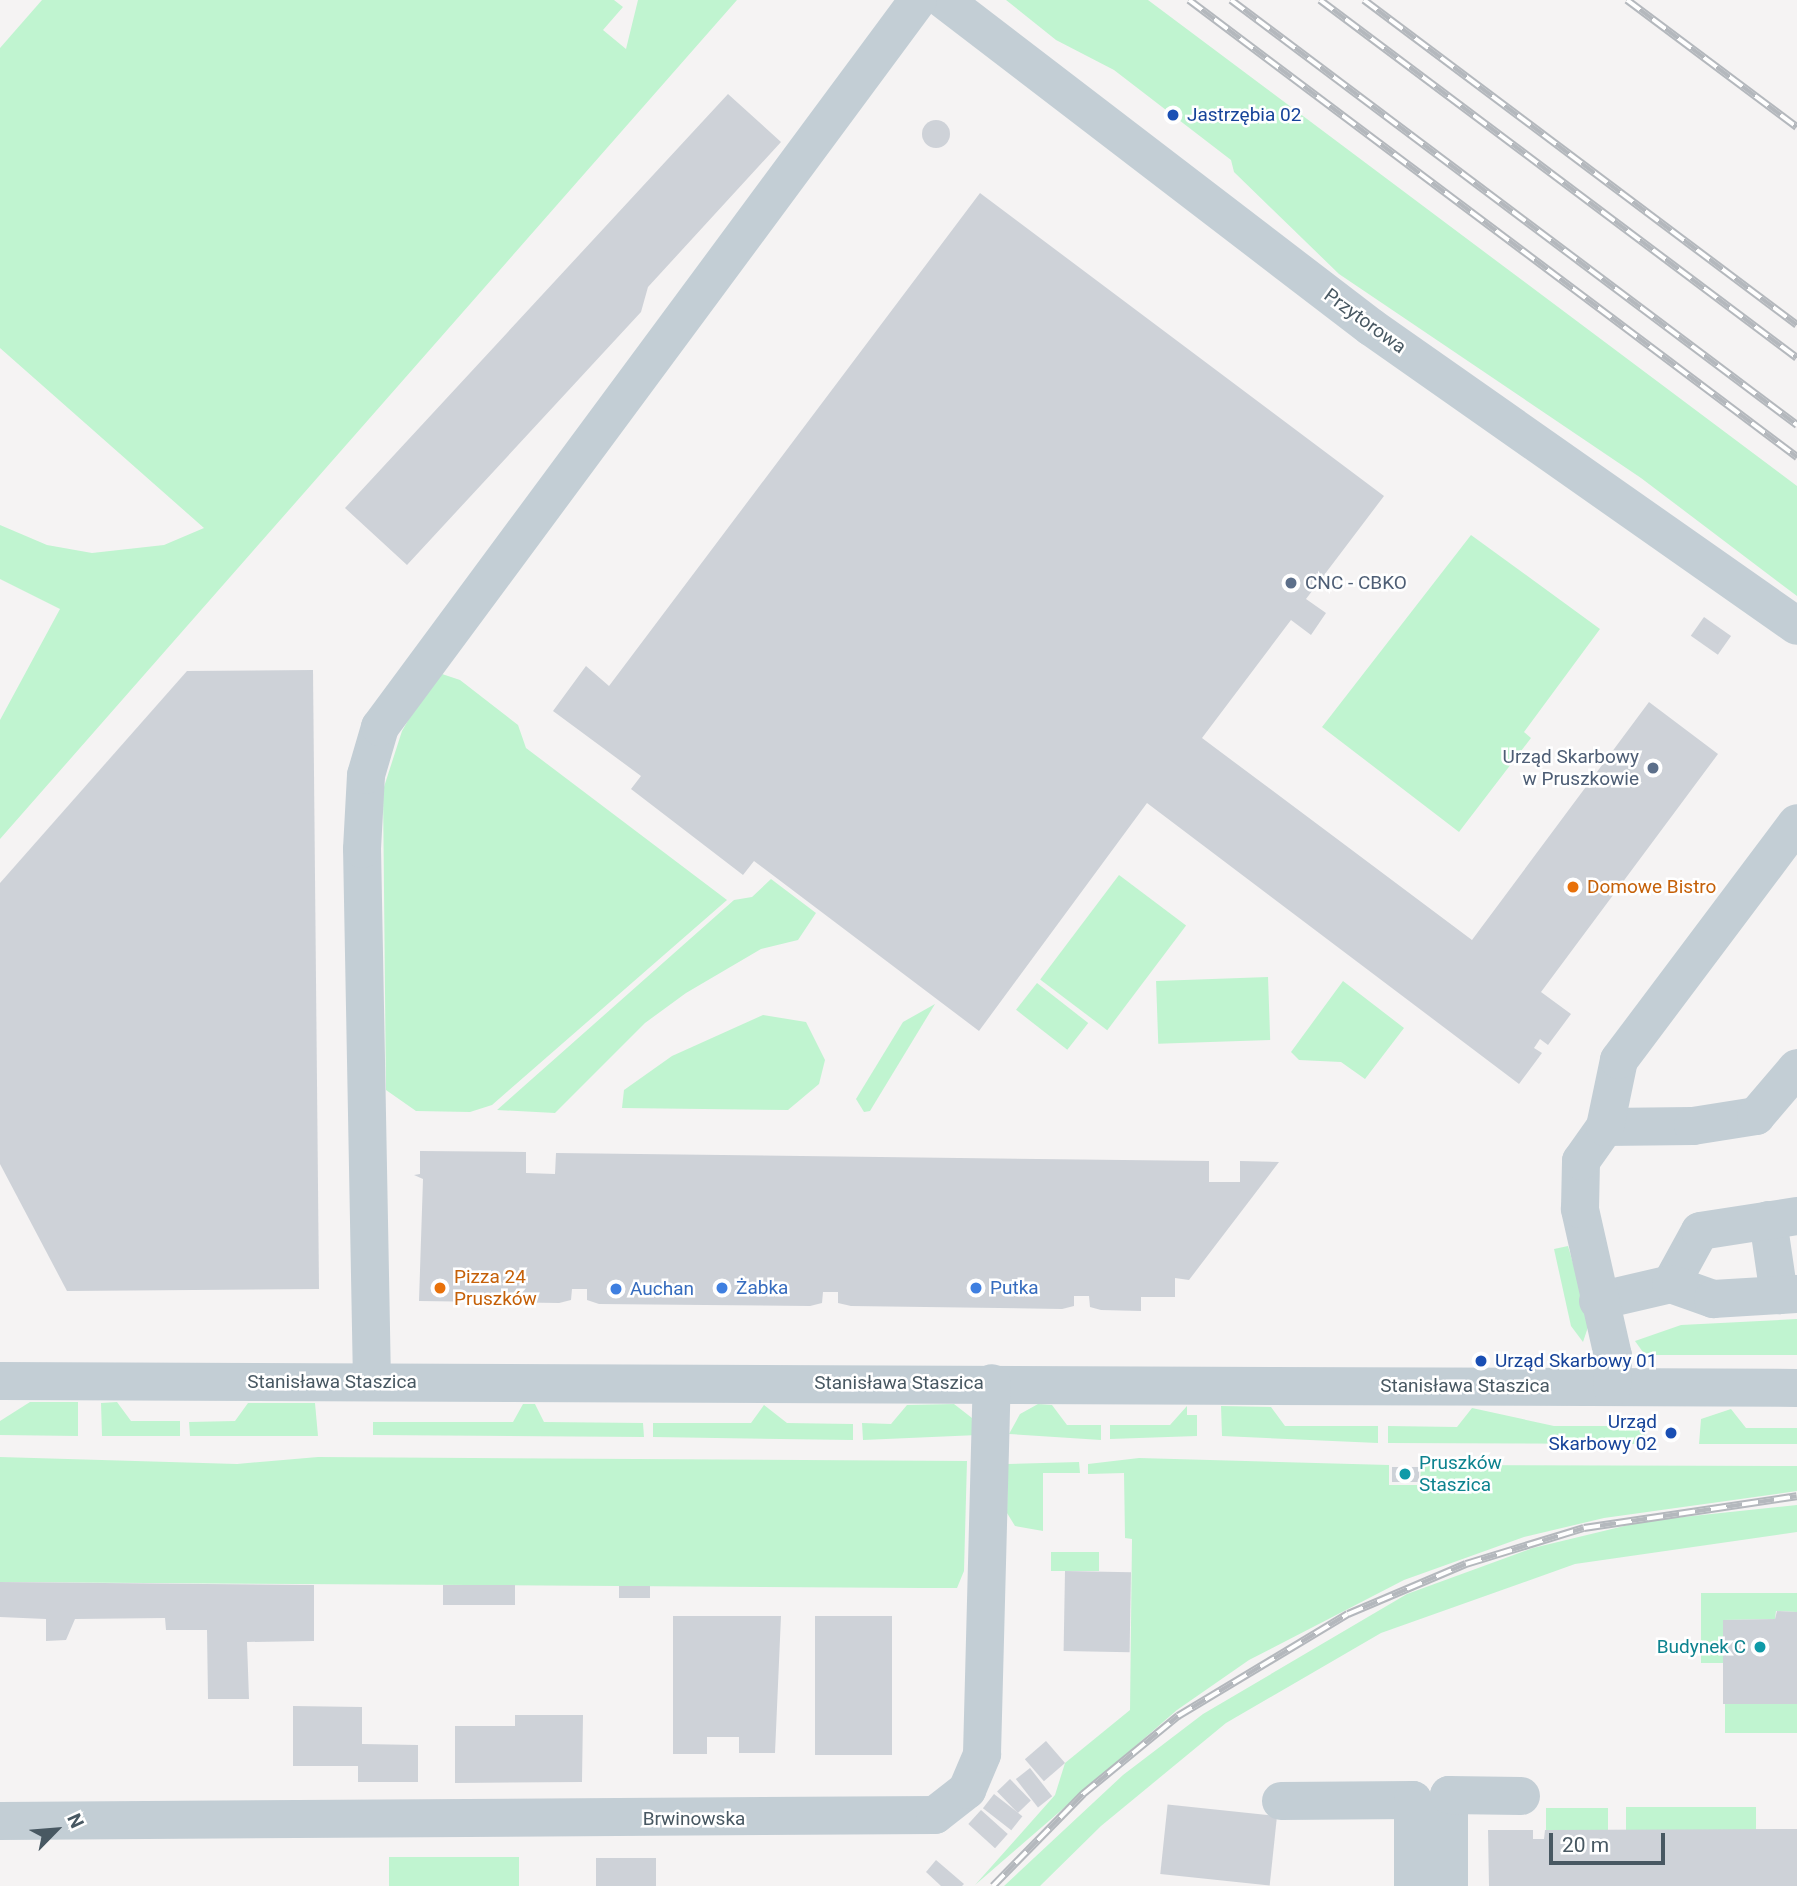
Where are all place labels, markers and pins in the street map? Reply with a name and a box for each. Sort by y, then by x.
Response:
place label: Jastrzębia 02 [1187,104,1301,126]
marker: Jastrzębia 02 [1165,107,1181,123]
place label: CNC - CBKO [1305,572,1407,594]
marker: CNC - CBKO [1283,575,1299,591]
place label: Urząd Skarbowy w Pruszkowie [1503,746,1639,790]
marker: Urząd Skarbowy w Pruszkowie [1645,760,1661,776]
place label: Domowe Bistro [1587,876,1716,898]
marker: Domowe Bistro [1565,879,1581,895]
place label: Pizza 24 Pruszków [454,1266,537,1310]
place label: Żabka [736,1277,788,1299]
place label: Putka [990,1277,1039,1299]
place label: Auchan [630,1278,694,1300]
marker: Pizza 24 Pruszków [432,1280,448,1296]
marker: Żabka [714,1280,730,1296]
marker: Putka [968,1280,984,1296]
marker: Auchan [608,1281,624,1297]
place label: Urząd Skarbowy 01 [1495,1350,1657,1372]
marker: Urząd Skarbowy 01 [1473,1353,1489,1369]
place label: Urząd Skarbowy 02 [1548,1411,1657,1455]
marker: Urząd Skarbowy 02 [1663,1425,1679,1441]
place label: Pruszków Staszica [1419,1452,1502,1496]
marker: Pruszków Staszica [1397,1466,1413,1482]
place label: Budynek C [1657,1636,1746,1658]
marker: Budynek C [1752,1639,1768,1655]

